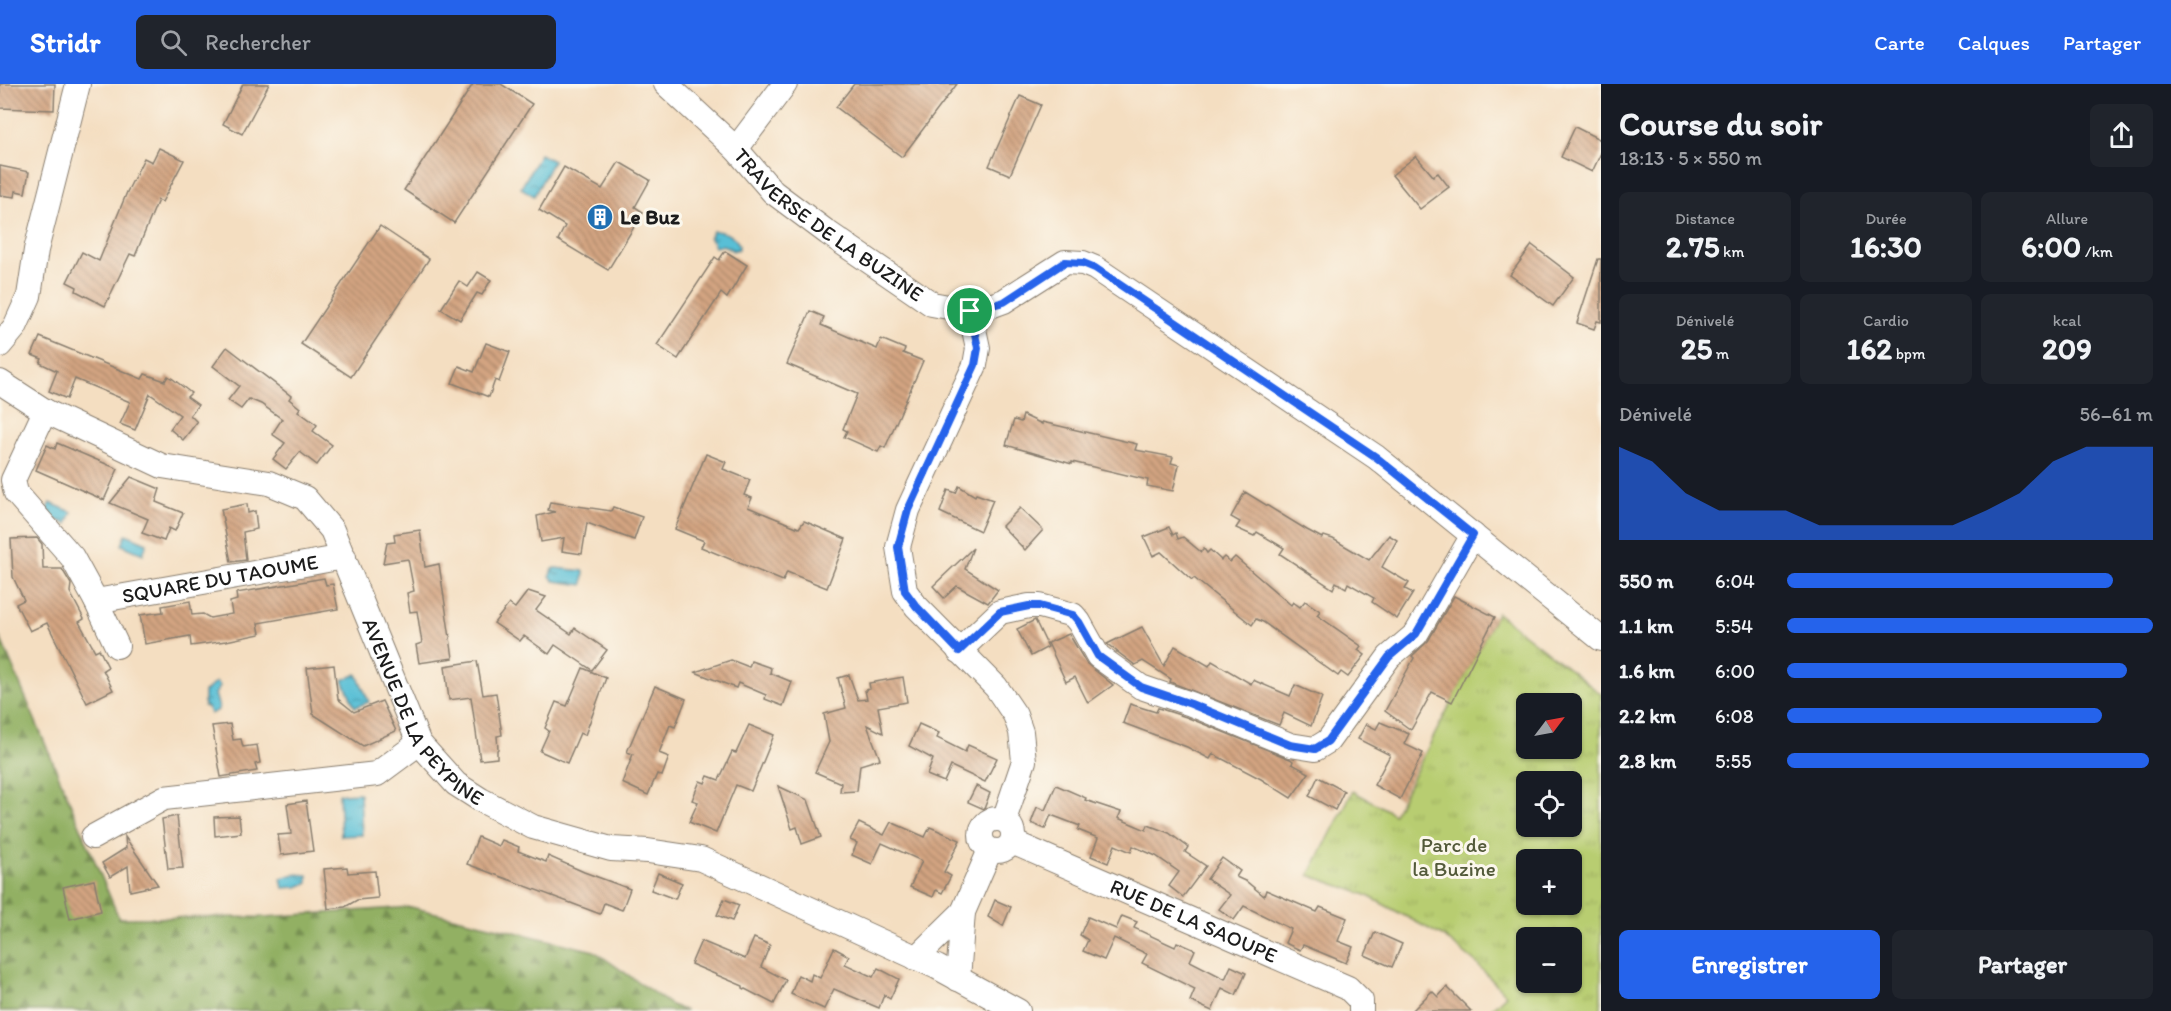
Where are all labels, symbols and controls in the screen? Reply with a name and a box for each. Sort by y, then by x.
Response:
search box [136,15,556,69]
text: Stridr [30,25,100,59]
icon: search [157,26,190,59]
text: Rechercher [205,29,311,56]
text: Carte [1874,30,1925,55]
text: Calques [1958,30,2030,55]
text: Partager [2063,30,2141,55]
text: Course du soir [1619,104,1822,143]
button: share [2090,104,2153,167]
street label: TRAVERSE DE LA BUZINE [729,143,929,307]
text: 18:13 · 5 × 550 m [1619,146,1762,170]
building icon: Le Buz [585,202,615,232]
place label: Le Buz [620,204,680,229]
text: Distance [1675,209,1735,228]
text: Durée [1865,209,1907,228]
text: Allure [2046,209,2088,228]
text: 2.75 [1666,228,1720,265]
text: 16:30 [1850,228,1922,265]
text: 6:00 [2021,228,2081,265]
text: km [1720,242,1744,261]
text: /km [2081,242,2113,261]
pin [944,285,995,336]
icon: arrive [953,294,986,327]
text: Dénivelé [1676,311,1734,330]
text: Cardio [1863,311,1909,330]
text: kcal [2053,311,2081,330]
text: 25 [1681,330,1712,367]
text: 162 [1847,330,1892,367]
text: 209 [2042,330,2092,367]
text: m [1712,344,1729,363]
text: bpm [1892,344,1925,363]
text: Dénivelé [1619,402,1692,426]
text: 56–61 m [2080,402,2153,426]
street label: SQUARE DU TAOUME [120,549,320,608]
text: 550 m [1619,569,1674,593]
text: 6:04 [1715,569,1755,593]
street label: AVENUE DE LA PEYPINE [357,614,489,810]
text: 1.1 km [1619,614,1673,638]
text: 5:54 [1715,614,1753,638]
text: 1.6 km [1619,659,1675,683]
text: 6:00 [1715,659,1755,683]
north arrow [1516,693,1582,759]
map controls [1516,693,1582,993]
text: 2.2 km [1619,704,1676,728]
text: 6:08 [1715,704,1754,728]
text: 2.8 km [1619,749,1676,773]
text: 5:55 [1715,749,1751,773]
button: locate [1516,771,1582,837]
park label: Parc de la Buzine [1412,832,1496,881]
button: + [1516,849,1582,915]
street label: RUE DE LA SAOUPE [1106,873,1281,968]
button: − [1516,927,1582,993]
button: Enregistrer [1619,930,1880,999]
button: Partager [1892,930,2153,999]

